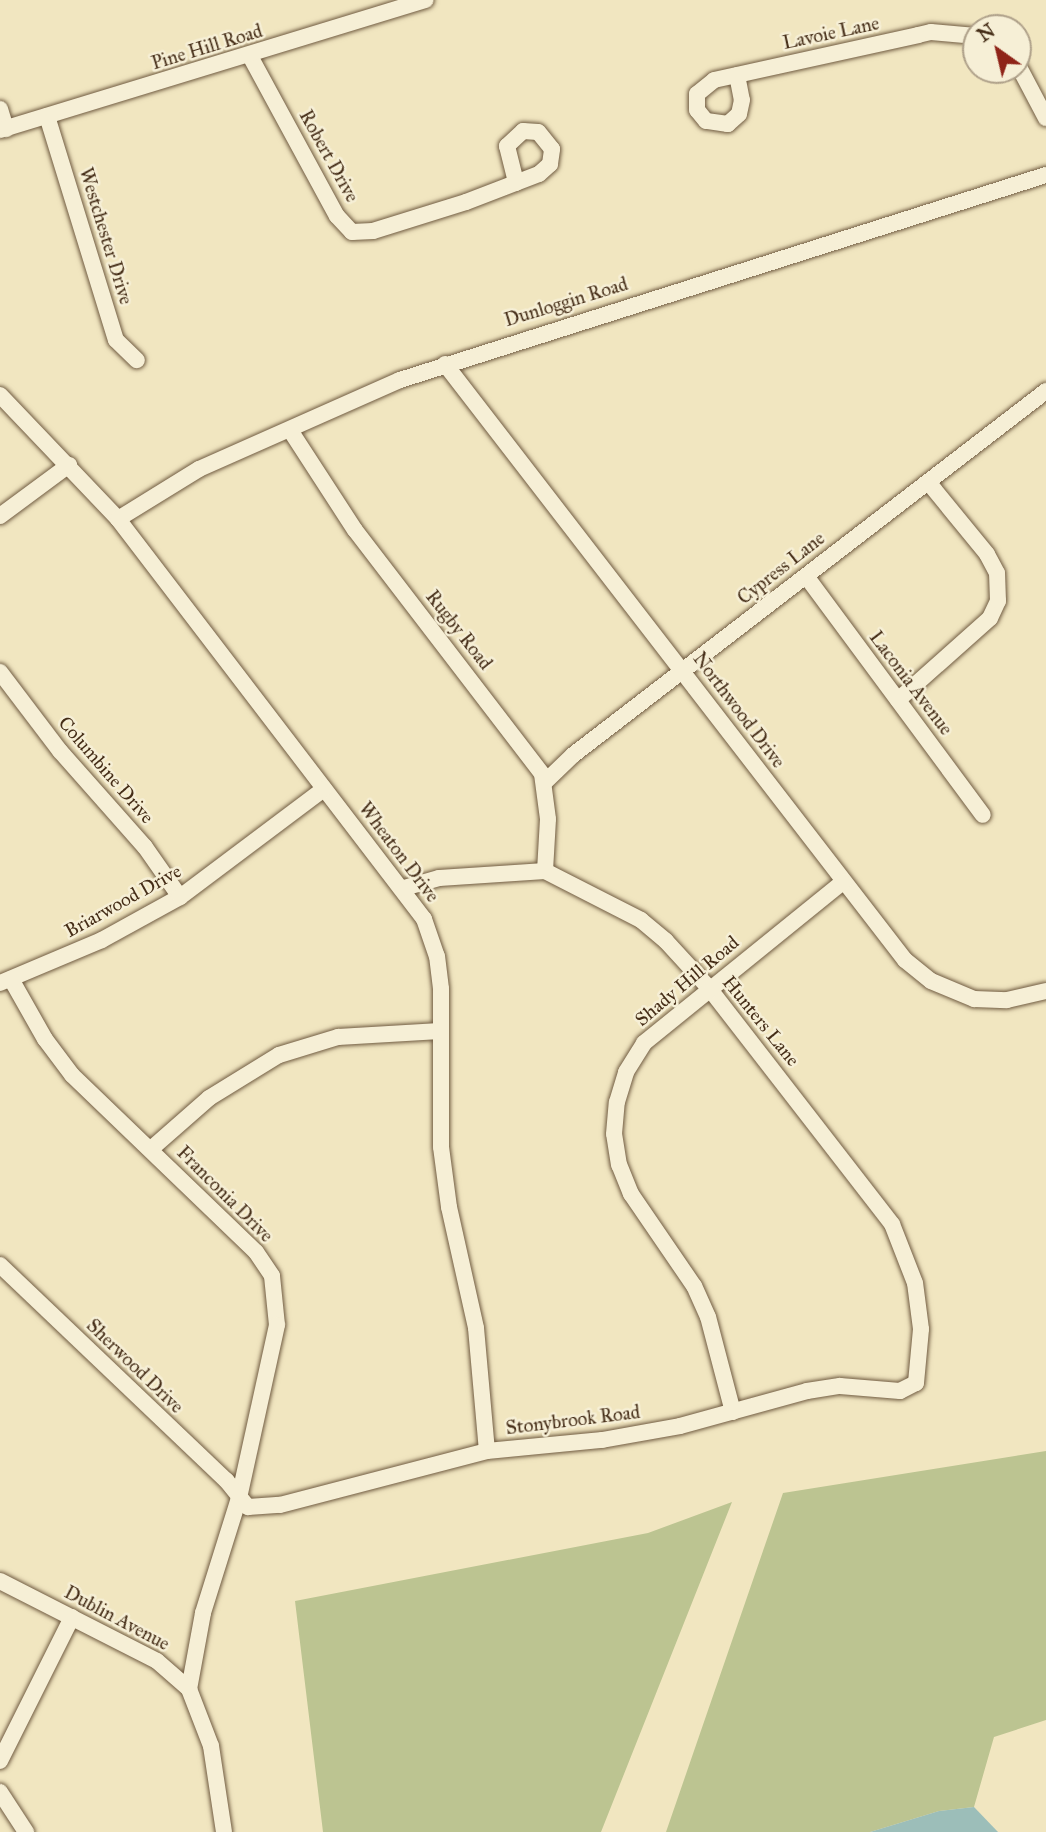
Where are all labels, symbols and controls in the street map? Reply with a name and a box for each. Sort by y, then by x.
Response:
street label: Lavoie Lane [781,12,881,54]
north arrow [962,14,1032,84]
street label: Pine Hill Road [149,19,265,75]
text: N [973,19,999,47]
street label: Robert Drive [294,106,364,206]
street label: Westchester Drive [74,165,138,307]
street label: Dunloggin Road [501,272,631,332]
street label: Cypress Lane [733,527,829,609]
street label: Rugby Road [421,586,497,674]
street label: Laconia Avenue [864,626,958,740]
street label: Northwood Drive [688,648,790,772]
street label: Columbine Drive [53,712,159,828]
street label: Wheaton Drive [354,797,444,907]
street label: Briarwood Drive [61,860,185,942]
street label: Shady Hill Road [630,931,744,1031]
street label: Hunters Lane [718,971,804,1071]
street label: Franconia Drive [172,1141,278,1247]
street label: Sherwood Drive [82,1314,188,1418]
street label: Stonybrook Road [505,1400,641,1440]
street label: Dublin Avenue [60,1581,174,1655]

